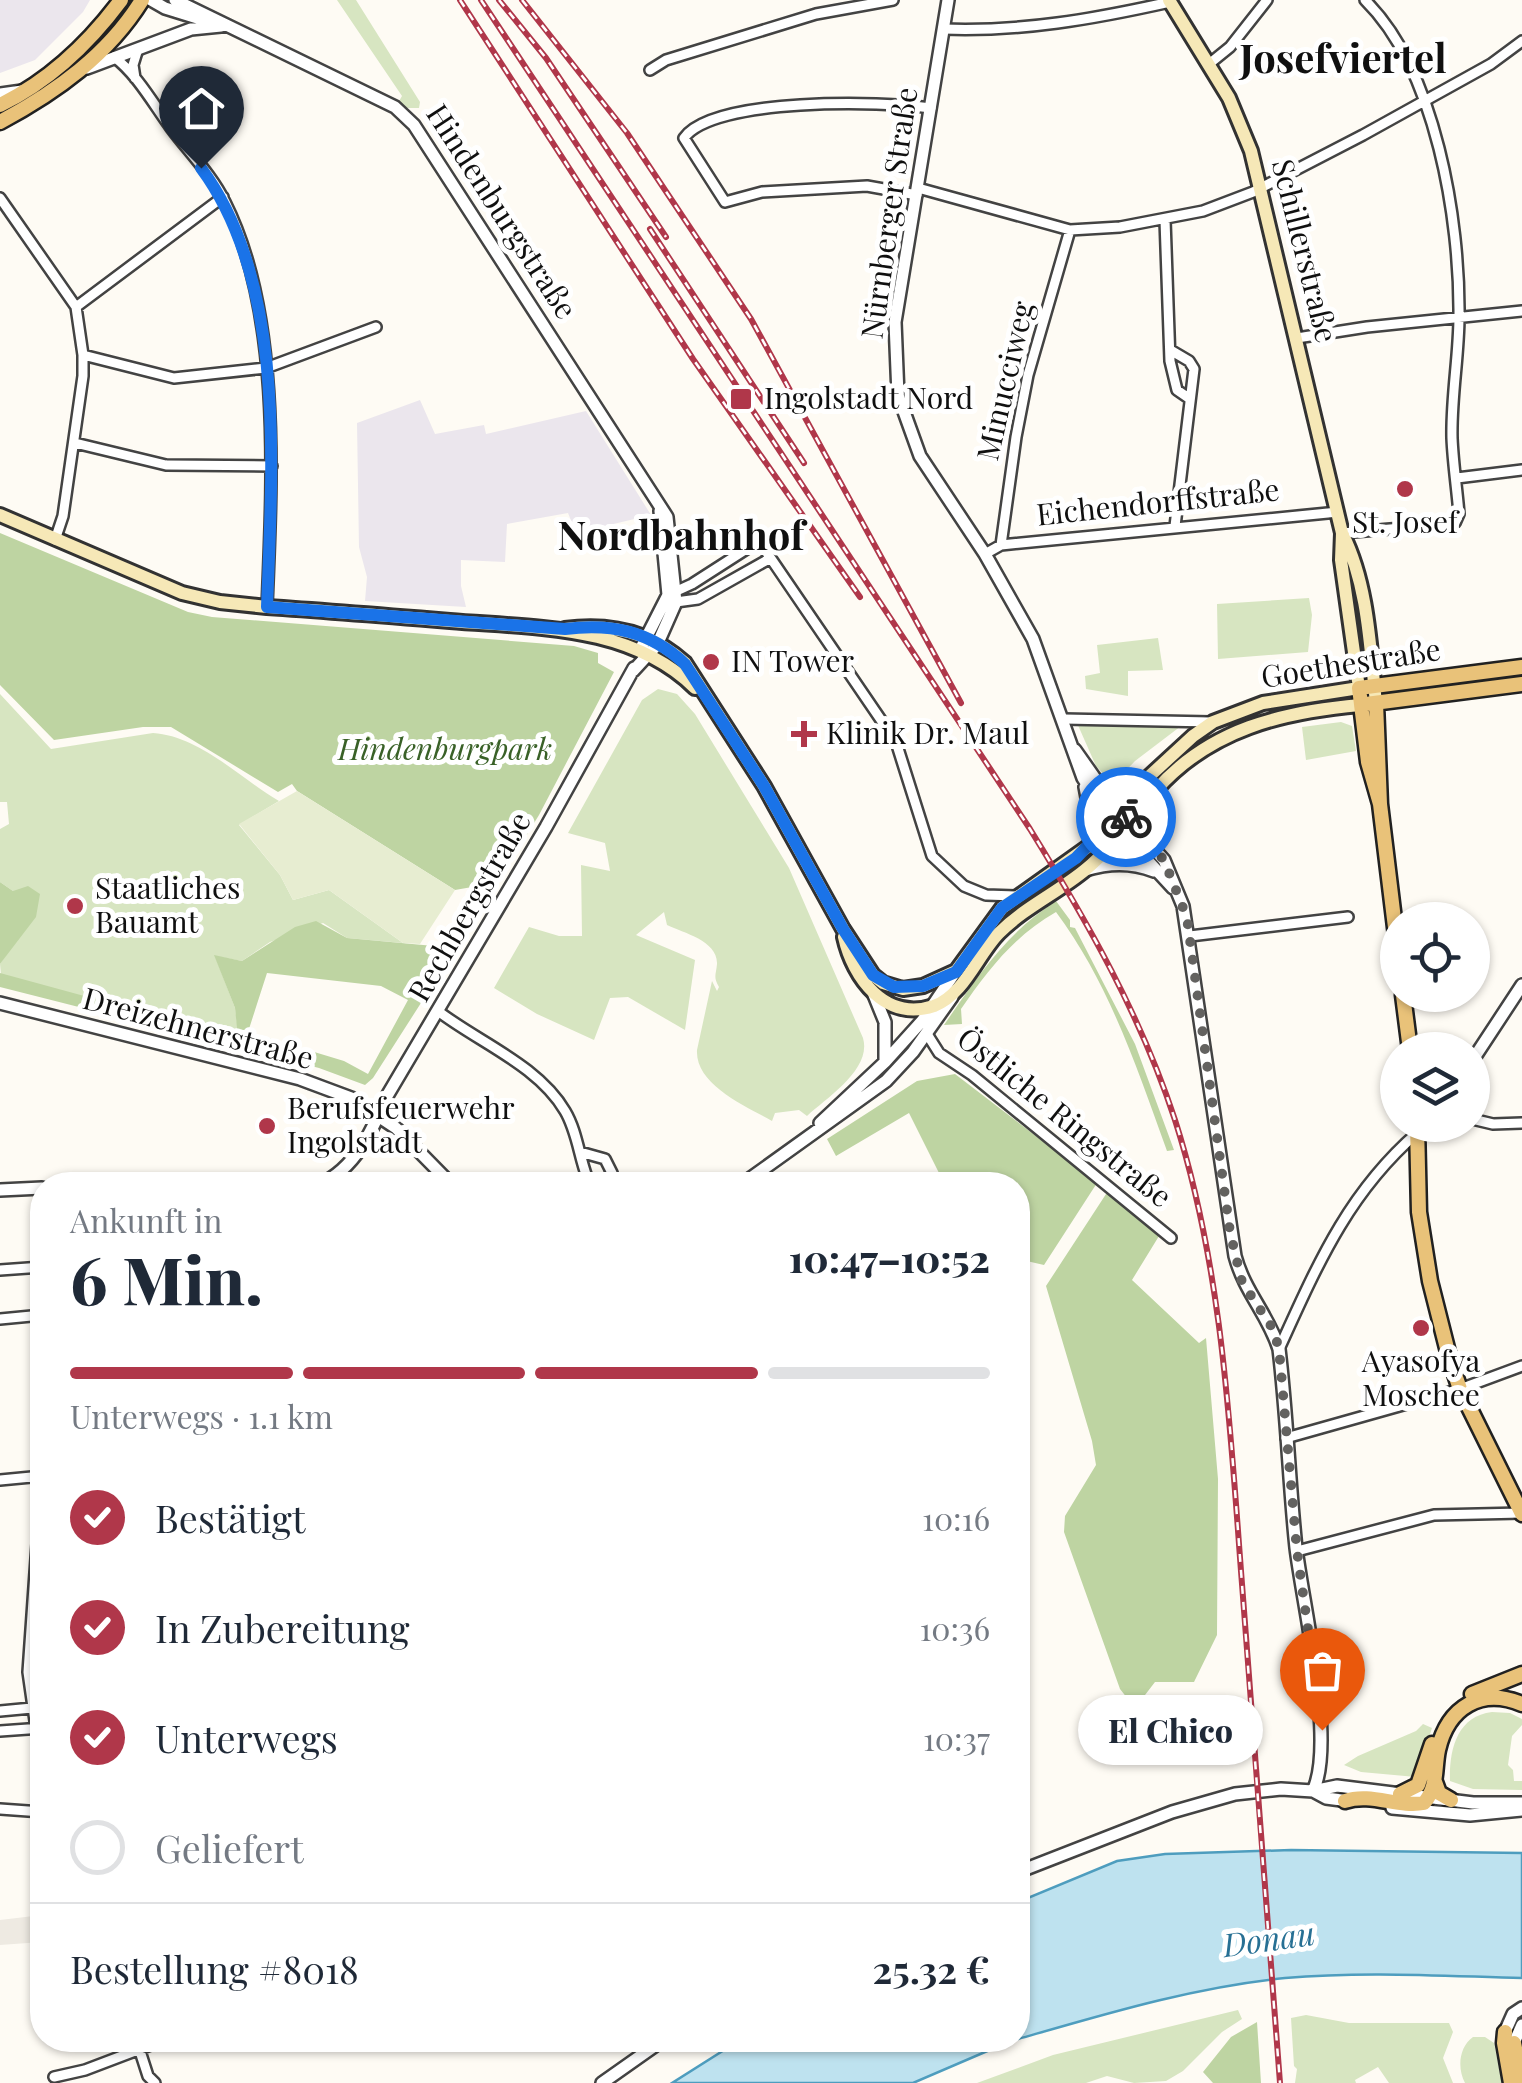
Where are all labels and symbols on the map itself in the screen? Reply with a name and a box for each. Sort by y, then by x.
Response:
district label: Josefviertel [1238,30,1447,83]
pin [159,66,244,169]
street label: Nürnberger Straße [851,84,925,341]
street label: Hindenburgstraße [418,96,587,326]
street label: Schillerstraße [1264,155,1348,346]
street label: Minucciweg [966,297,1042,464]
place label: Ingolstadt Nord [764,377,973,417]
marker: Ingolstadt Nord [728,386,754,412]
street label: Eichendorffstraße [1034,468,1281,534]
marker: St. Josef [1394,478,1416,500]
place label: St. Josef [1352,501,1460,541]
district label: Nordbahnhof [558,507,808,560]
street label: Goethestraße [1258,628,1443,696]
place label: IN Tower [731,640,854,680]
marker: IN Tower [700,651,722,673]
place label: Klinik Dr. Maul [826,712,1029,752]
marker: Klinik Dr. Maul [791,721,817,747]
park label: Hindenburgpark [337,728,552,768]
courier [1076,767,1176,867]
street label: Rechbergstraße [398,804,539,1008]
place label: Staatliches Bauamt [95,867,241,941]
marker: Staatliches Bauamt [64,895,86,917]
street label: Dreizehnerstraße [79,977,318,1077]
street label: Östliche Ringstraße [950,1017,1181,1215]
place label: Berufsfeuerwehr Ingolstadt [287,1087,515,1161]
marker: Berufsfeuerwehr Ingolstadt [256,1115,278,1137]
marker: Ayasofya Moschee [1410,1317,1432,1339]
place label: Ayasofya Moschee [1361,1340,1480,1414]
pin [1280,1628,1365,1731]
callout: El Chico [1077,1695,1262,1765]
water label: Donau [1219,1910,1317,1965]

